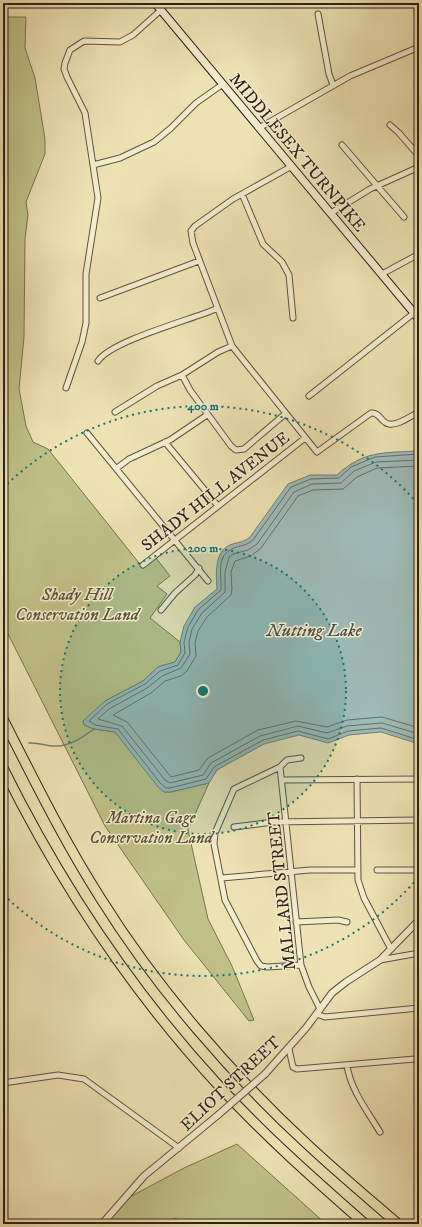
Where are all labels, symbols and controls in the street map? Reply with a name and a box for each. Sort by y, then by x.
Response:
street label: MIDDLESEX TURNPIKE [224,69,370,237]
text: 400 m [186,399,219,414]
street label: SHADY HILL AVENUE [137,427,294,557]
text: 200 m [188,541,218,556]
park label: Shady Hill Conservation Land [15,584,142,626]
water label: Nutting Lake [265,620,362,642]
centre of rings [196,684,210,698]
park label: Martina Gage Conservation Land [89,807,216,849]
street label: MALLARD STREET [263,810,301,971]
street label: ELIOT STREET [176,1031,286,1136]

